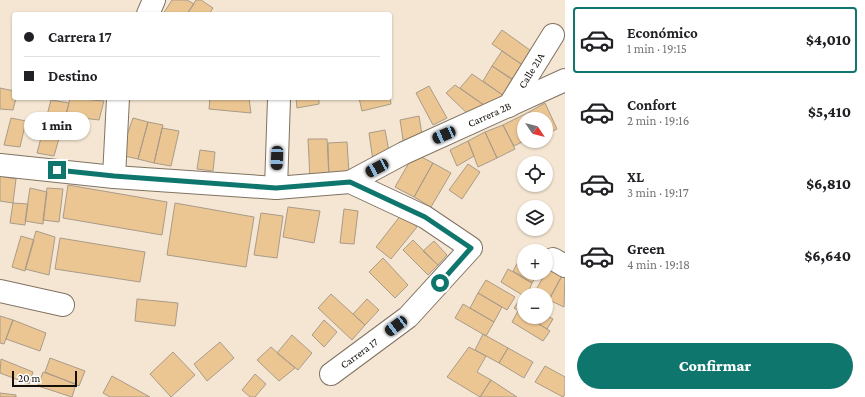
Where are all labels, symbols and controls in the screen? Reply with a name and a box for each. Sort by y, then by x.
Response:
icon: car [579,22,615,58]
text: Económico [627,25,698,41]
text: Carrera 17 [48,29,112,45]
text: $4,010 [806,32,851,48]
text: 1 min · 19:15 [627,41,687,56]
street label: Calle 21A [516,50,547,90]
text: Destino [48,68,98,84]
icon: car [579,94,615,130]
text: Confort [627,97,676,113]
street label: Carrera 2B [466,99,513,129]
text: $5,410 [808,104,851,120]
callout: 1 min [24,112,90,140]
north arrow [517,112,553,148]
map controls [517,112,553,324]
text: 2 min · 19:16 [627,113,689,128]
text: 1 min [42,118,72,133]
car [431,125,457,145]
car [271,146,283,170]
button: locate [517,156,553,192]
car [364,157,390,179]
route end [48,161,66,179]
icon: car [579,166,615,202]
text: XL [627,169,644,185]
text: $6,810 [806,176,851,192]
text: 3 min · 19:17 [627,185,689,200]
button: layers [517,200,553,236]
icon: car [579,238,615,274]
text: Green [627,241,665,257]
button: + [517,244,553,280]
text: $6,640 [805,248,851,264]
text: 4 min · 19:18 [627,257,690,272]
route start [431,274,449,292]
button: − [517,288,553,324]
car [383,314,409,338]
street label: Carrera 17 [338,335,380,371]
button: Confirmar [577,343,853,389]
scale bar [12,369,77,388]
text: 20 m [18,372,40,384]

